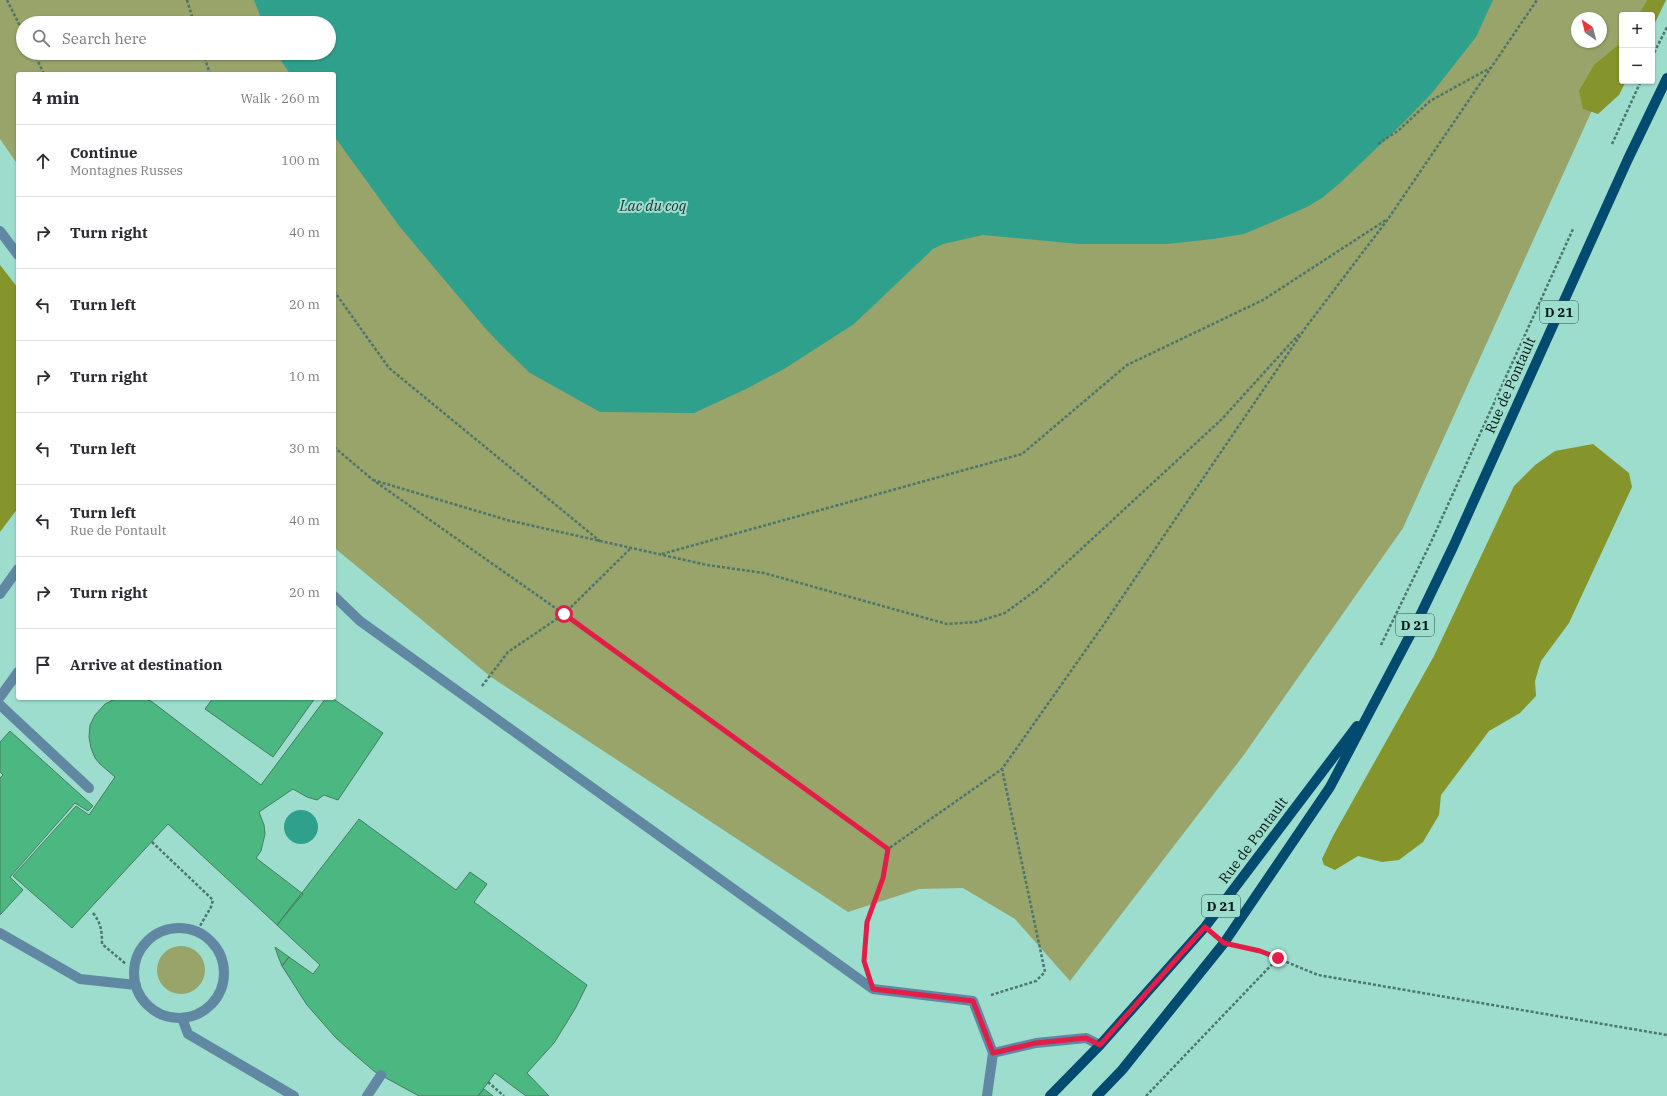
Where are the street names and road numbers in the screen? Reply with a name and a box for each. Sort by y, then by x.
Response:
road number: D 21 [1540,301,1578,323]
street label: Rue de Pontault [1481,334,1539,436]
road number: D 21 [1396,614,1434,636]
street label: Rue de Pontault [1215,793,1291,887]
road number: D 21 [1202,895,1240,917]

